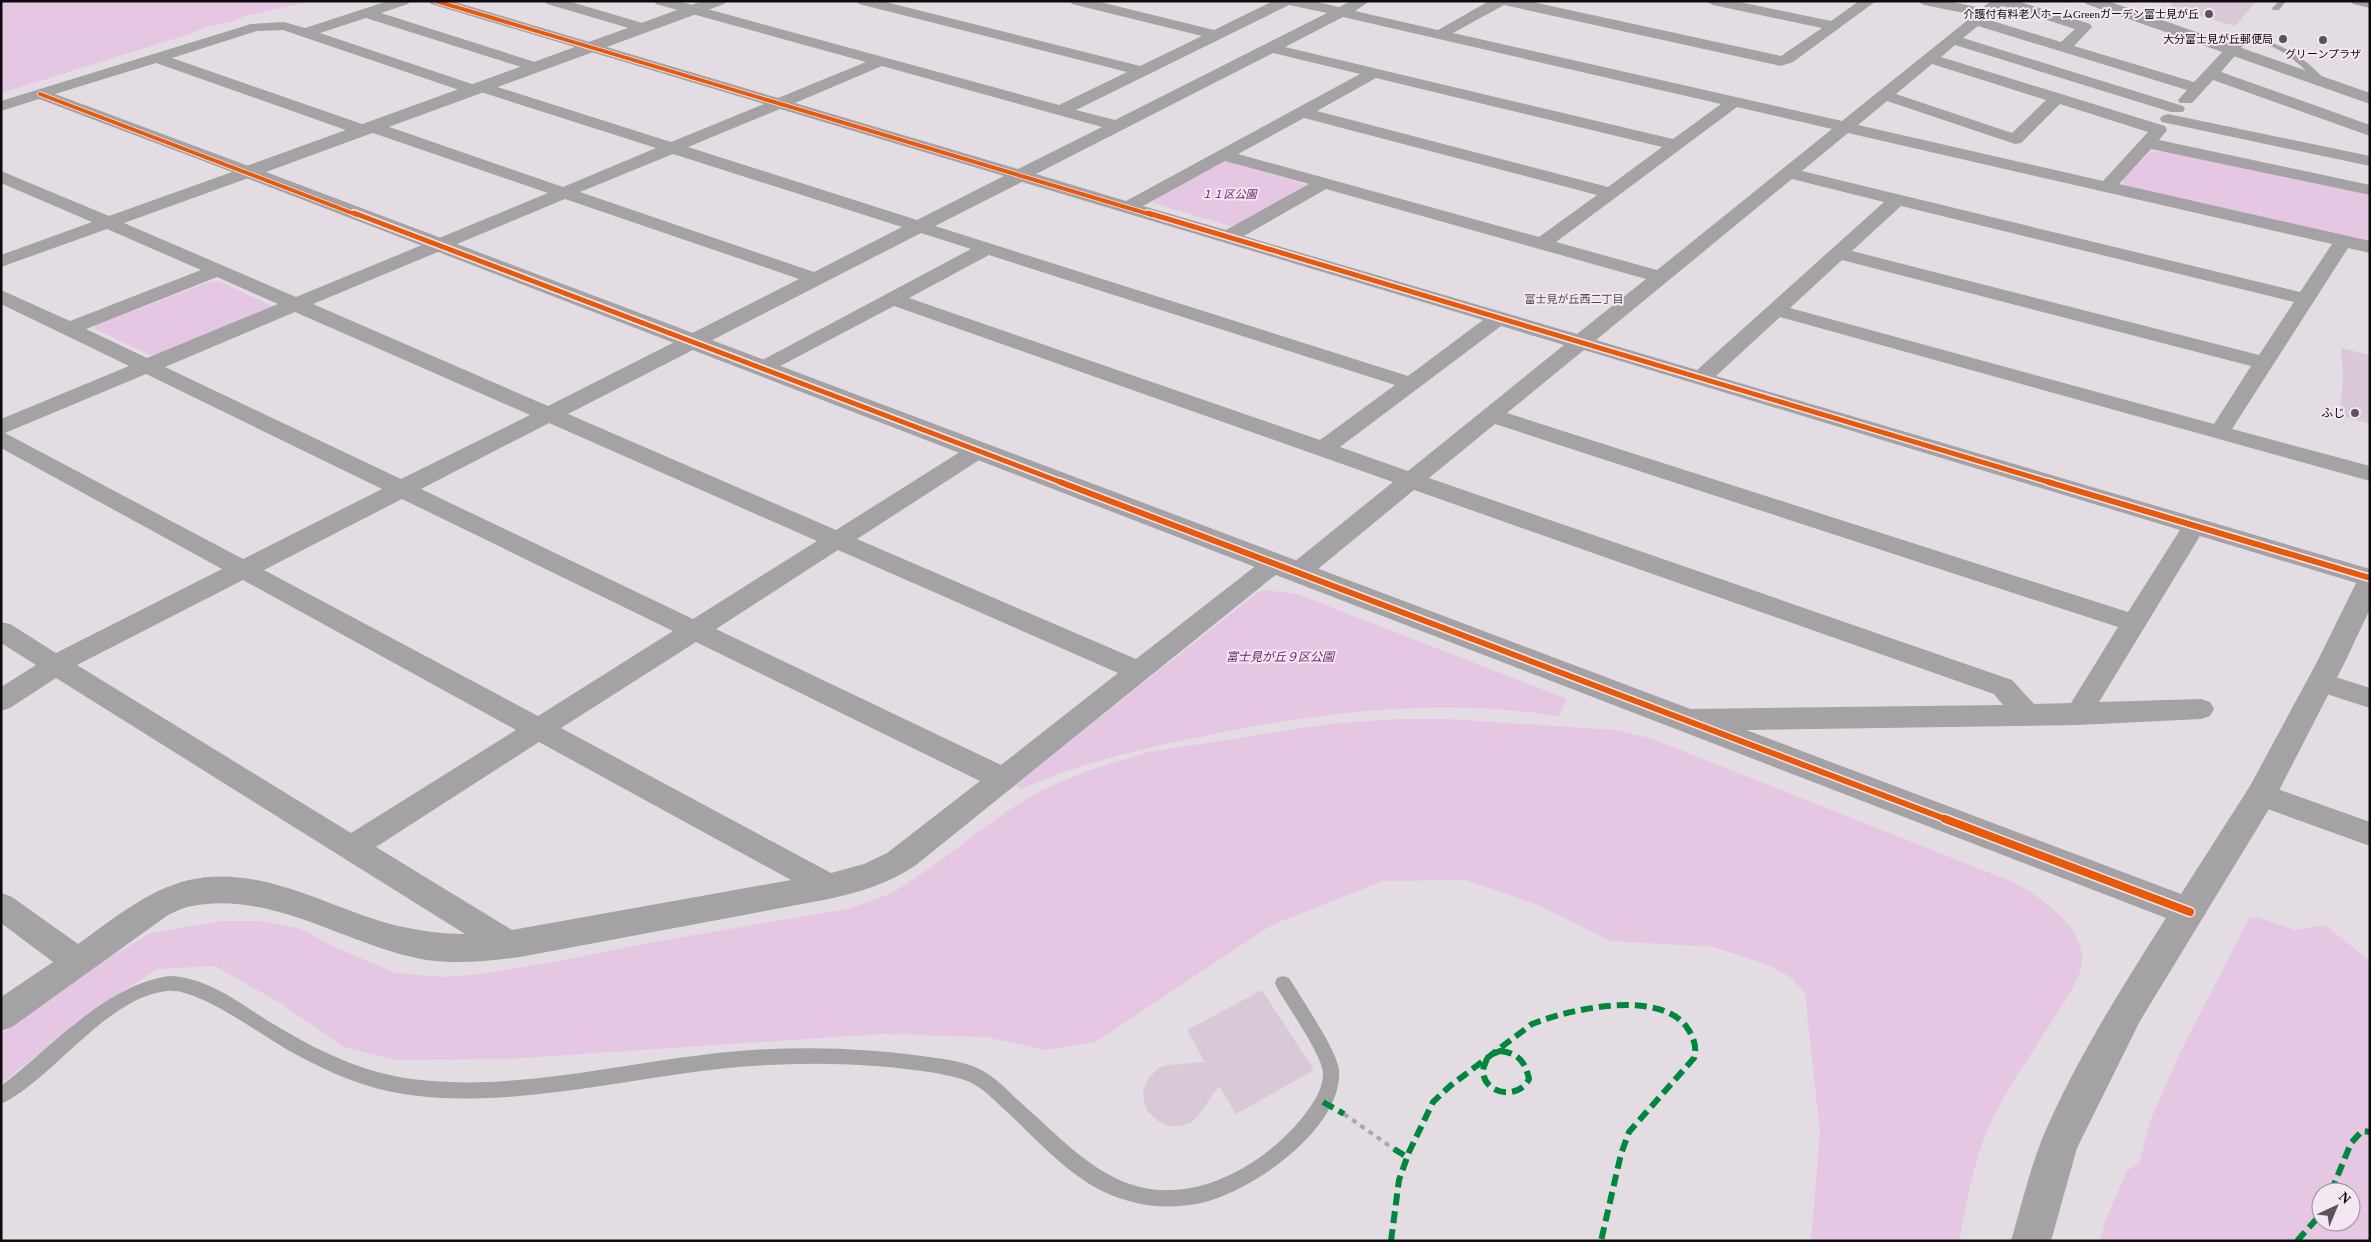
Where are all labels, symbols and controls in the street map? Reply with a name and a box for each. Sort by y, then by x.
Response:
place label: 介護付有料老人ホームGreenガーデン富士見が丘 [1963,8,2199,20]
marker: 介護付有料老人ホームGreenガーデン富士見が丘 [2203,8,2215,20]
place label: 大分富士見が丘郵便局 [2163,33,2273,45]
marker: 大分富士見が丘郵便局 [2277,33,2289,45]
marker: グリーンプラザ [2317,34,2329,46]
place label: グリーンプラザ [2285,48,2361,60]
park label: １１区公園 [1202,188,1258,200]
district label: 富士見が丘西二丁目 [1525,293,1624,305]
place label: ふじ [2321,406,2345,420]
marker: ふじ [2349,407,2361,419]
park label: 富士見が丘９区公園 [1226,650,1336,664]
north arrow [2311,1182,2361,1232]
text: N [2336,1189,2354,1207]

